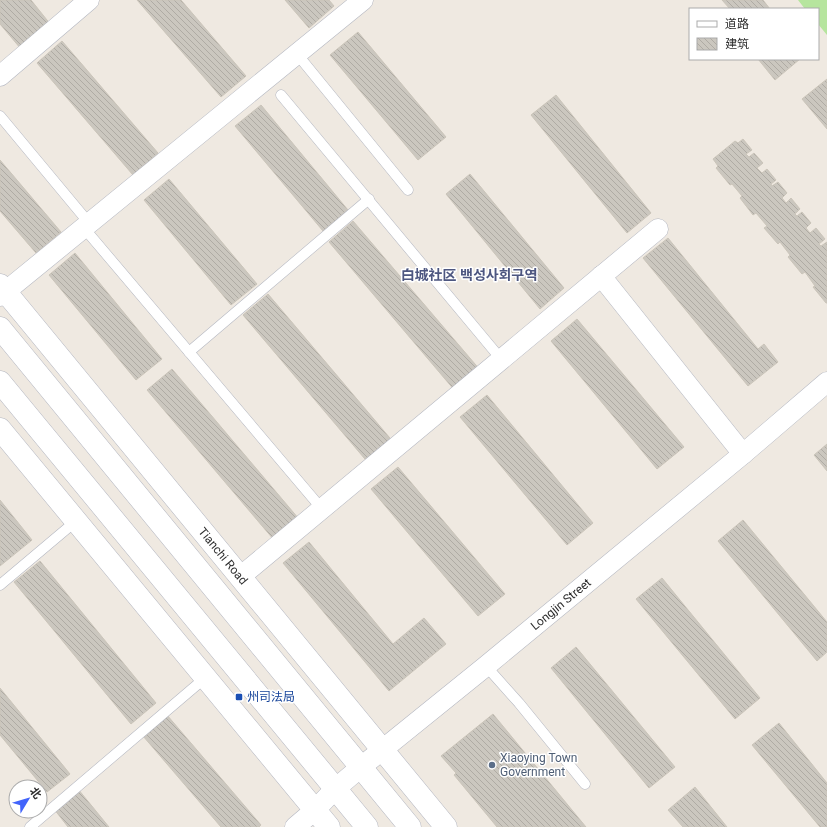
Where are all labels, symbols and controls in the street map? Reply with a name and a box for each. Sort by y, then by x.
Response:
legend [689,8,819,60]
text: 道路 [725,17,749,31]
text: 建筑 [725,37,749,51]
district label: 白城社区 백성사회구역 [401,267,537,283]
street label: Tianchi Road [196,525,251,587]
street label: Longjin Street [528,575,594,633]
place label: 州司法局 [247,690,295,704]
marker: 州司法局 [234,692,244,702]
place label: Xiaoying Town Government [500,751,578,779]
marker: Xiaoying Town Government [487,760,497,770]
north arrow [8,779,48,819]
text: 北 [27,785,44,801]

